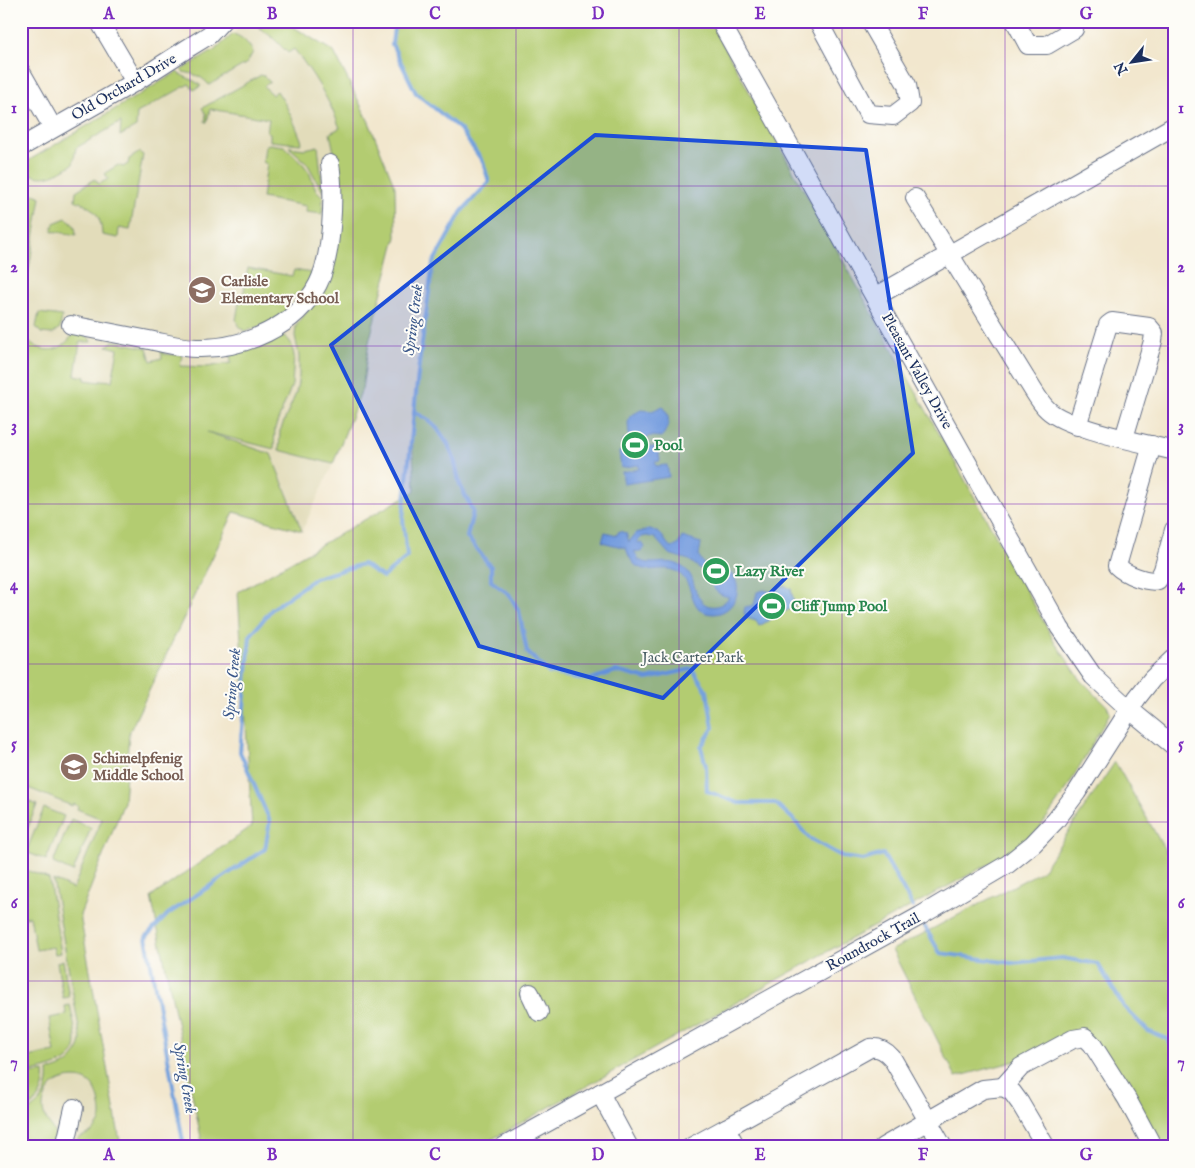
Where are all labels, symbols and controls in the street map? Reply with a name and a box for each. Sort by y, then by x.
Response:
text: A [103,5,116,25]
text: B [267,5,278,25]
text: C [429,5,441,25]
text: D [592,5,605,25]
text: E [754,5,766,25]
text: F [918,5,929,25]
text: G [1080,5,1093,25]
north arrow [1108,38,1158,88]
street label: Old Orchard Drive [68,49,180,125]
text: N [1111,58,1133,79]
text: 1 [11,99,17,119]
text: 1 [1178,99,1184,119]
text: 2 [10,258,18,278]
text: 2 [1177,258,1185,278]
place label: Carlisle Elementary School [221,272,340,308]
school or university icon: Carlisle Elementary School [187,275,217,305]
water label: Spring Creek [400,283,428,357]
street label: Pleasant Valley Drive [877,309,957,433]
text: 3 [11,417,17,437]
text: 3 [1178,417,1184,437]
sports icon: Pool [620,430,650,460]
place label: Pool [654,436,683,455]
sports icon: Lazy River [701,556,731,586]
place label: Lazy River [735,562,804,581]
text: 4 [10,576,19,596]
text: 4 [1177,576,1186,596]
sports icon: Cliff Jump Pool [757,591,787,621]
place label: Cliff Jump Pool [791,597,888,616]
water label: Spring Creek [220,647,246,721]
park label: Jack Carter Park [640,648,745,667]
text: 5 [11,735,17,755]
text: 5 [1178,735,1184,755]
place label: Schimelpfenig Middle School [93,749,184,785]
school or university icon: Schimelpfenig Middle School [59,752,89,782]
text: 6 [11,894,19,914]
text: 6 [1178,894,1186,914]
street label: Roundrock Trail [823,908,924,976]
water label: Spring Creek [168,1041,200,1116]
text: 7 [10,1053,18,1073]
text: 7 [1177,1053,1185,1073]
text: A [103,1146,116,1166]
text: B [267,1146,278,1166]
text: C [429,1146,441,1166]
text: D [592,1146,605,1166]
text: E [754,1146,766,1166]
text: F [918,1146,929,1166]
text: G [1080,1146,1093,1166]

